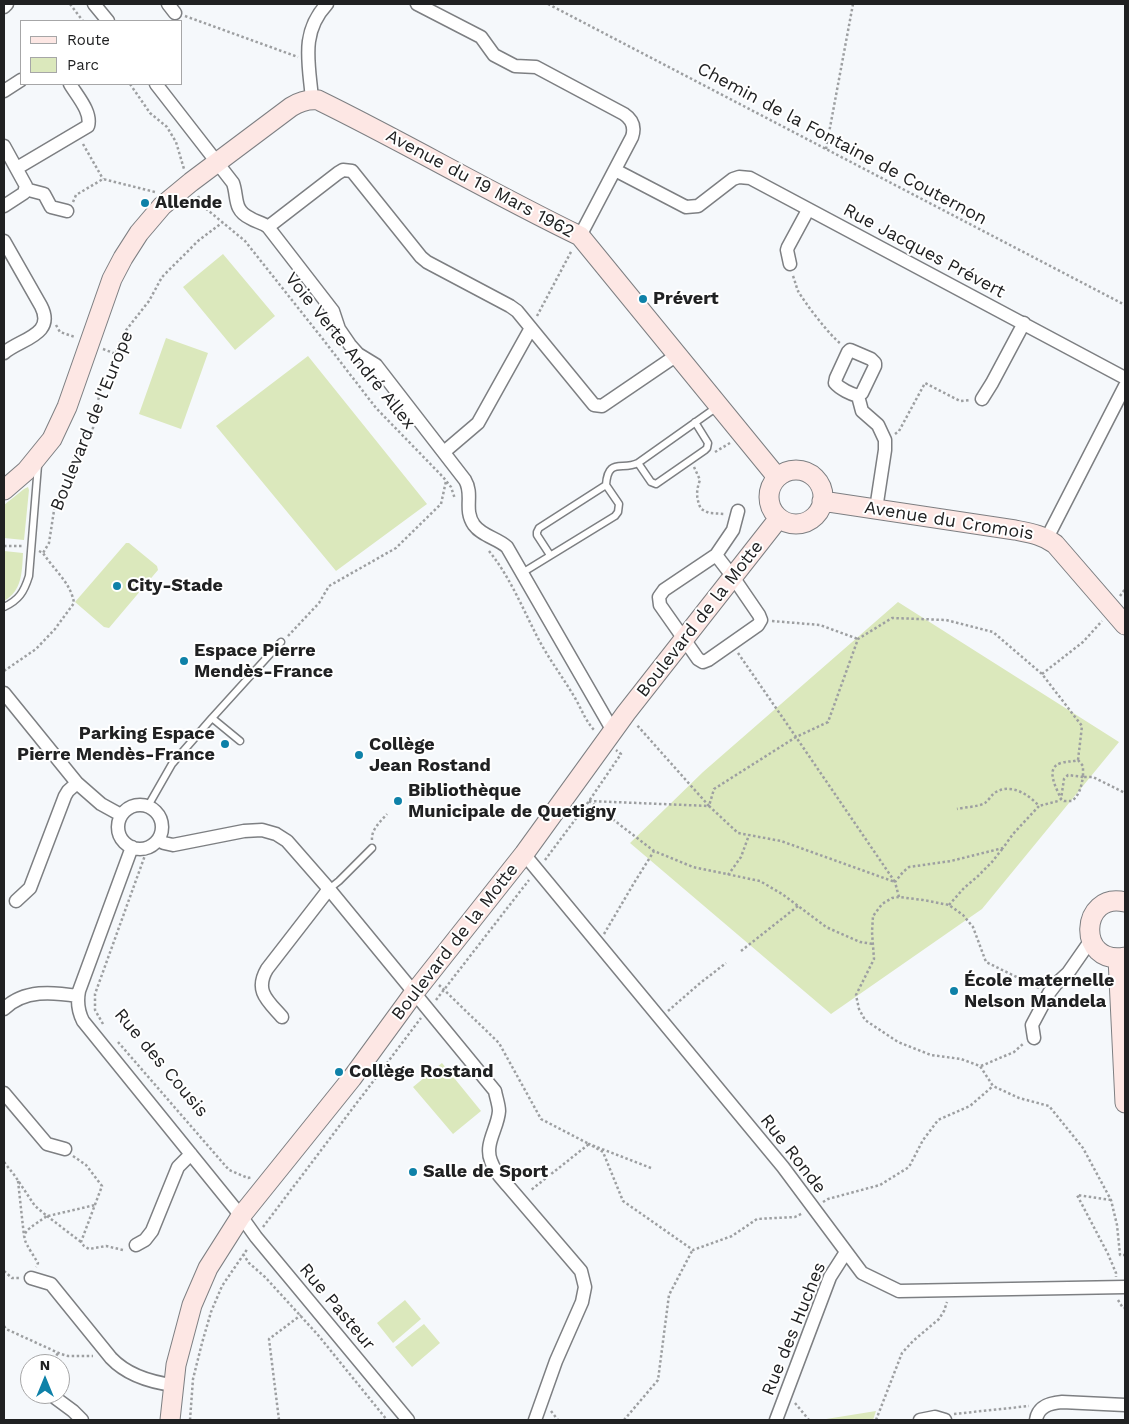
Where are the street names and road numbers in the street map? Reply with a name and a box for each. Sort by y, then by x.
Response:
street label: Chemin de la Fontaine de Couternon [693,58,991,230]
street label: Avenue du 19 Mars 1962 [382,125,578,243]
street label: Rue Jacques Prévert [839,199,1009,303]
street label: Voie Verte André Allex [280,268,420,434]
street label: Boulevard de l'Europe [46,328,138,514]
street label: Avenue du Cromois [863,497,1035,545]
street label: Boulevard de la Motte [632,536,768,702]
street label: Boulevard de la Motte [387,859,523,1025]
street label: Rue des Cousis [109,1004,213,1122]
street label: Rue Ronde [755,1110,831,1198]
street label: Rue Pasteur [295,1259,379,1355]
street label: Rue des Huches [757,1259,831,1399]

